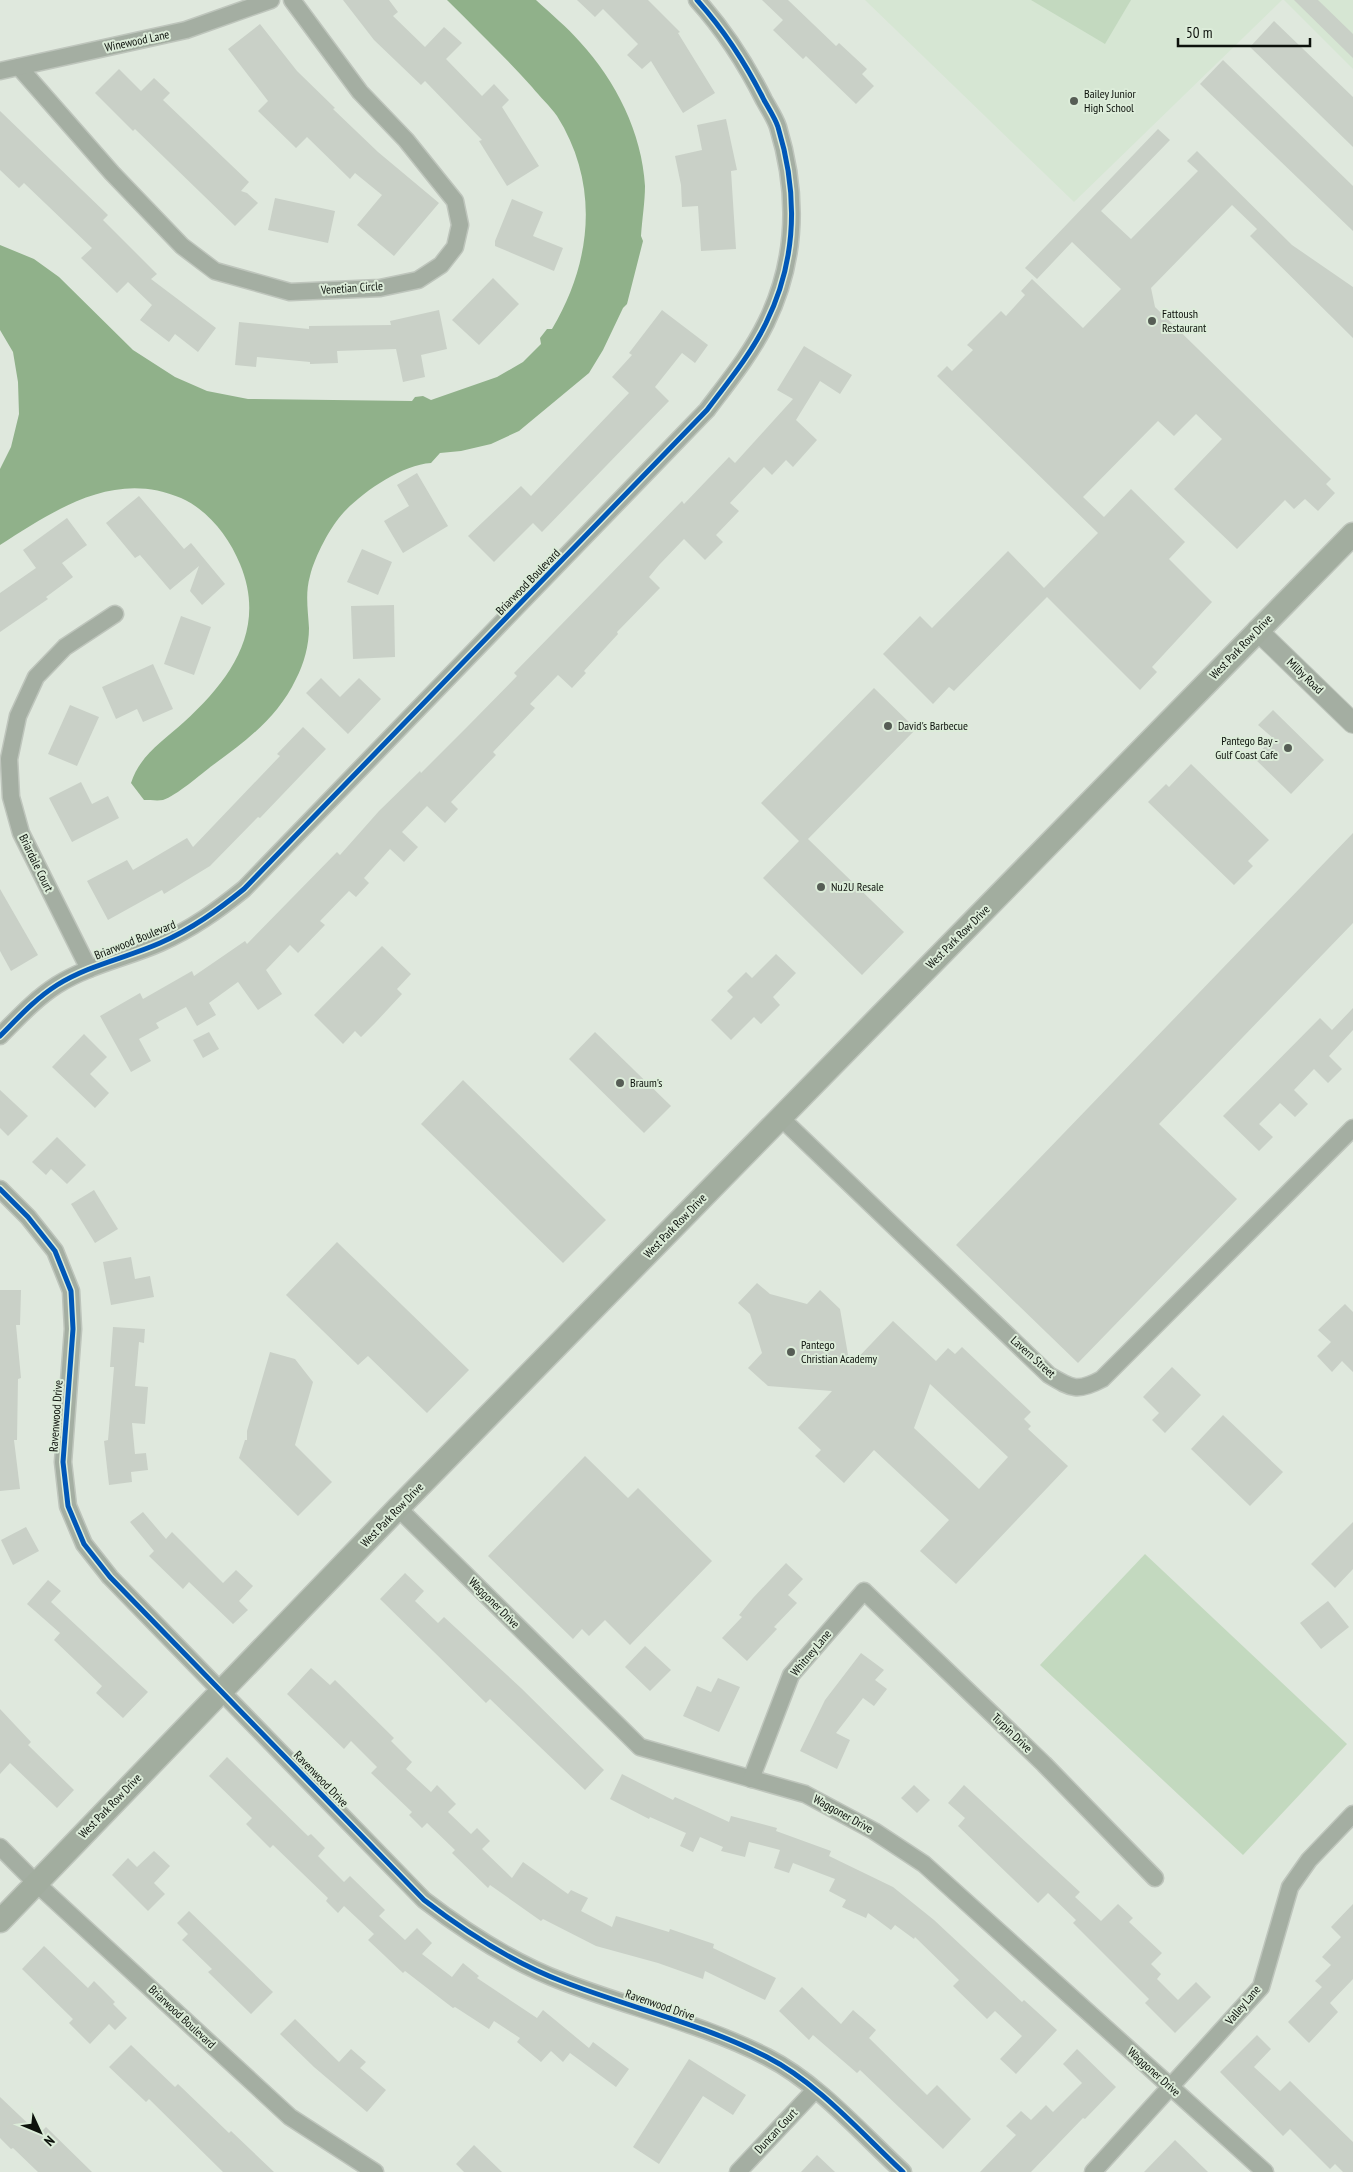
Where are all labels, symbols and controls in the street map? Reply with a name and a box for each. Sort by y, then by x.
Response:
scale bar [1178,15,1310,47]
text: 50 m [1186,23,1212,42]
street label: Winewood Lane [103,26,171,55]
place label: Bailey Junior High School [1084,86,1136,115]
marker: Bailey Junior High School [1068,95,1080,107]
street label: Venetian Circle [319,278,383,297]
place label: Fattoush Restaurant [1162,306,1207,335]
marker: Fattoush Restaurant [1146,315,1158,327]
street label: Briarwood Boulevard [492,545,563,618]
street label: West Park Row Drive [1206,611,1275,682]
street label: Milby Road [1284,655,1327,697]
place label: David's Barbecue [898,718,968,733]
marker: David's Barbecue [882,720,894,732]
place label: Pantego Bay - Gulf Coast Cafe [1215,733,1278,762]
marker: Pantego Bay - Gulf Coast Cafe [1282,742,1294,754]
street label: Briardale Court [16,831,57,895]
place label: Nu2U Resale [831,879,884,894]
marker: Nu2U Resale [815,881,827,893]
street label: West Park Row Drive [923,902,993,972]
street label: Briarwood Boulevard [92,916,178,963]
place label: Braum's [630,1075,662,1090]
marker: Braum's [614,1077,626,1089]
street label: West Park Row Drive [640,1190,709,1261]
street label: Lavern Street [1008,1333,1059,1381]
place label: Pantego Christian Academy [801,1337,877,1366]
marker: Pantego Christian Academy [785,1346,797,1358]
street label: Ravenwood Drive [45,1379,66,1453]
street label: West Park Row Drive [357,1479,426,1550]
street label: Waggoner Drive [466,1574,523,1631]
street label: Whitney Lane [787,1626,834,1679]
street label: Turpin Drive [989,1710,1036,1756]
street label: Ravenwood Drive [291,1747,352,1810]
street label: West Park Row Drive [75,1770,144,1841]
street label: Waggoner Drive [811,1791,876,1836]
street label: Briarwood Boulevard [146,1982,219,2052]
street label: Valley Lane [1221,1982,1263,2028]
street label: Ravenwood Drive [624,1986,697,2023]
street label: Waggoner Drive [1125,2044,1184,2099]
street label: Duncan Court [751,2105,801,2156]
north arrow [15,2107,65,2157]
text: N [40,2132,58,2150]

